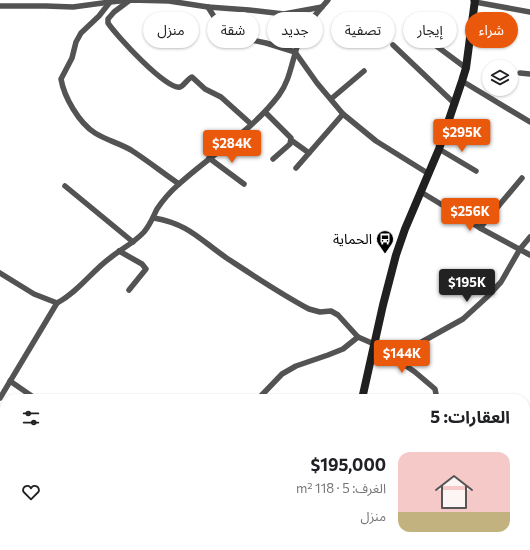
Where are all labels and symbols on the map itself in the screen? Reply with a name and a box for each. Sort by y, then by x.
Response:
pin: $295K [434,119,490,153]
pin: $284K [204,130,260,164]
pin: $256K [442,198,498,232]
bus stop icon: الحماية [375,229,395,254]
place label: الحماية [333,230,372,247]
pin: $195K [439,269,495,303]
pin: $144K [374,340,430,374]

